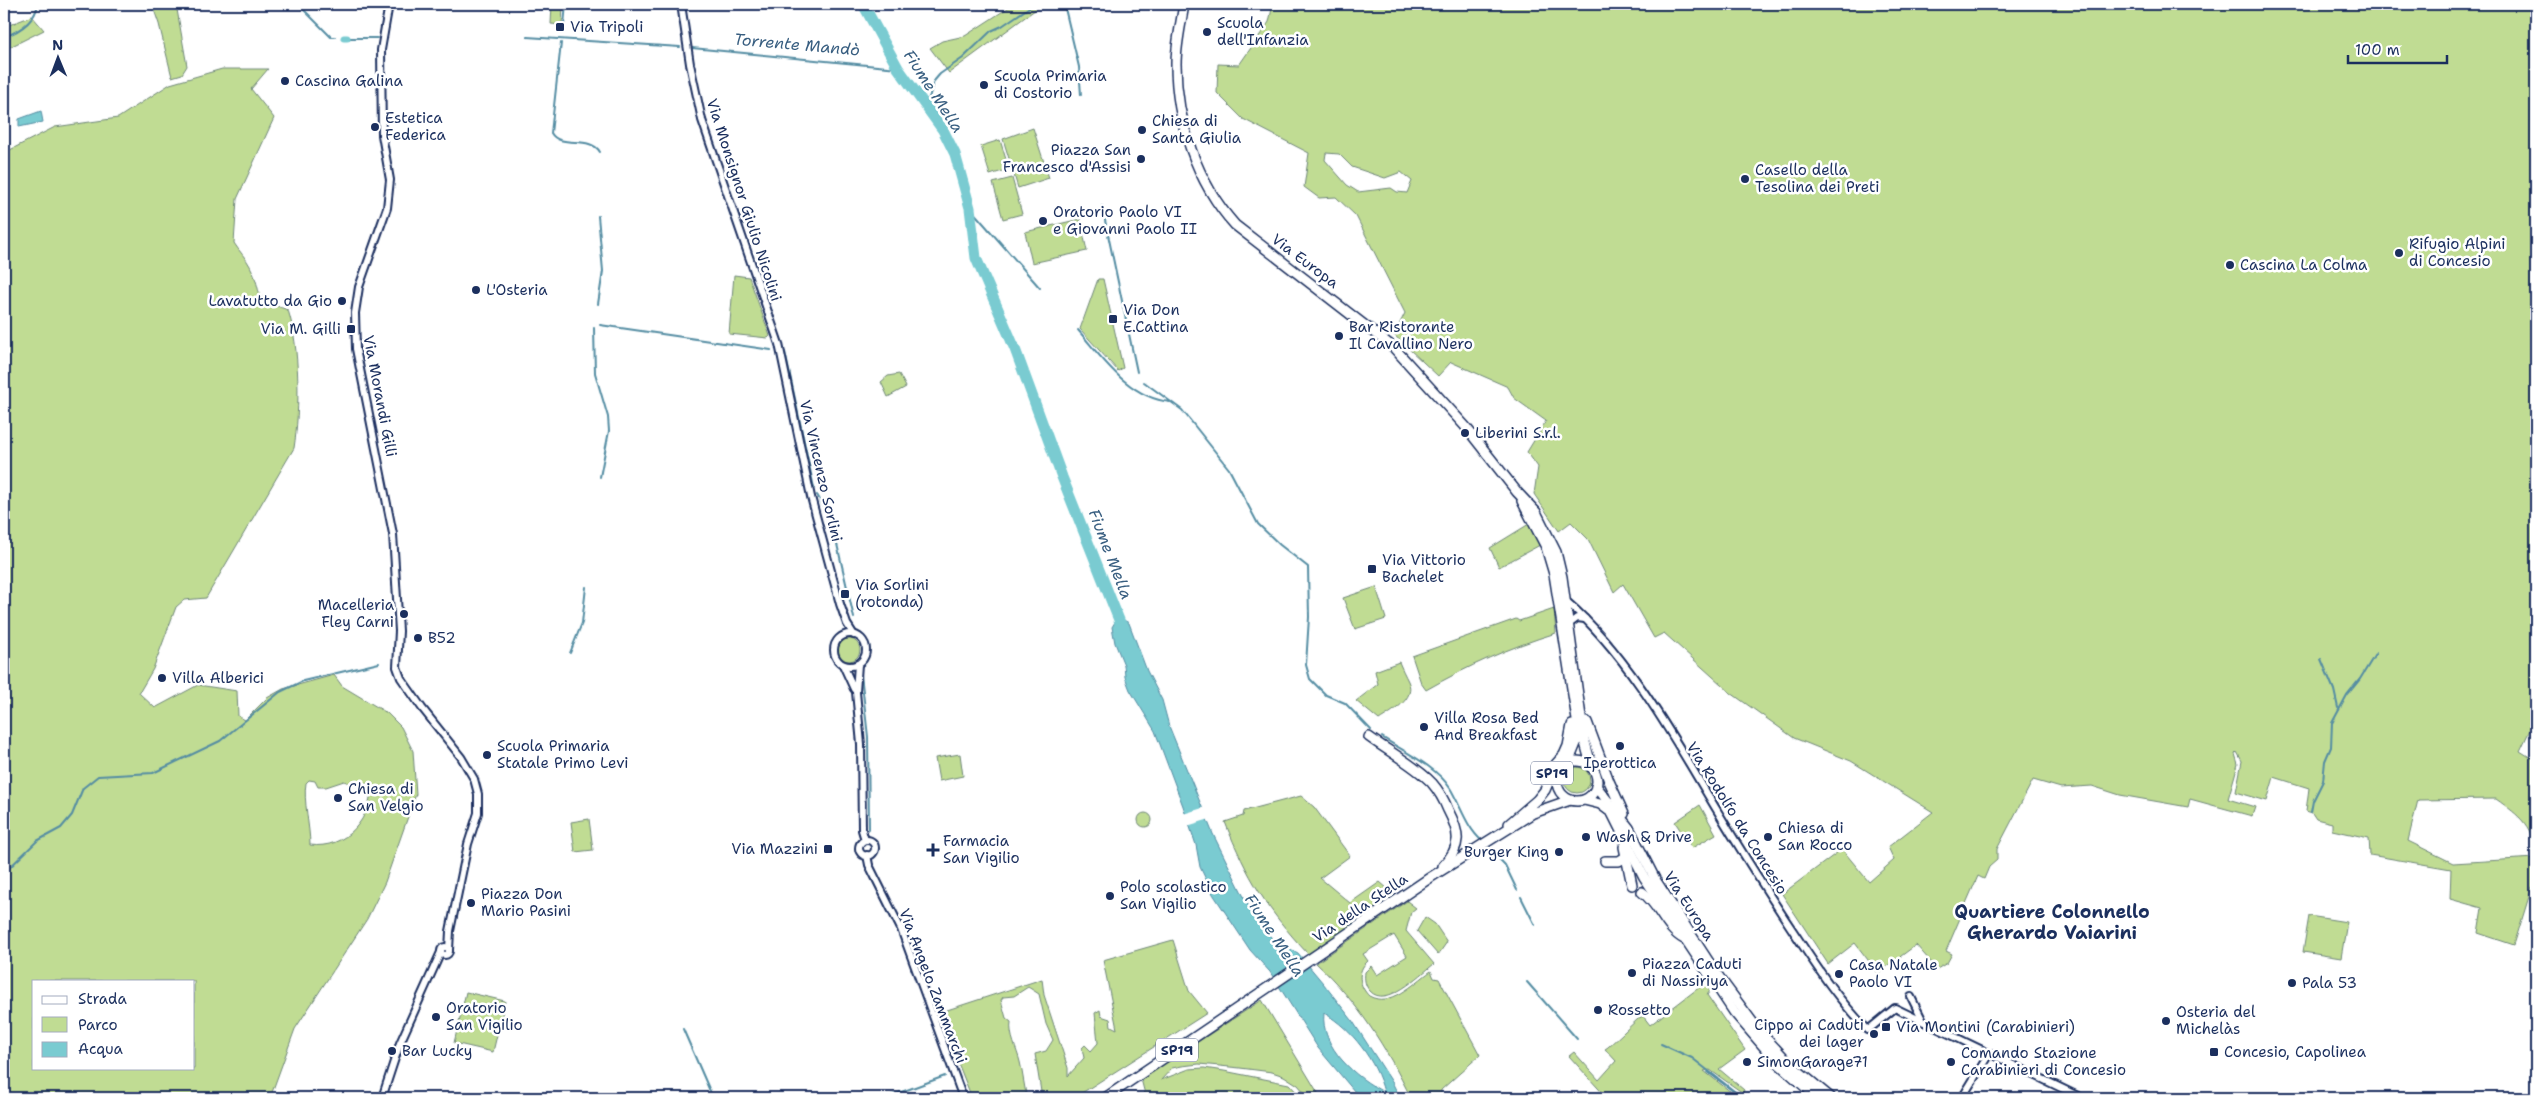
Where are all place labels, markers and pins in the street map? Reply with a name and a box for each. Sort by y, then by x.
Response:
place label: Scuola dell'Infanzia [1217,13,1309,50]
place label: Via Tripoli [570,17,643,37]
marker: Via Tripoli [554,21,566,33]
marker: Scuola dell'Infanzia [1201,26,1213,38]
place label: Scuola Primaria di Costorio [994,66,1107,103]
place label: Cascina Galina [295,71,403,91]
marker: Cascina Galina [279,75,291,87]
marker: Scuola Primaria di Costorio [978,79,990,91]
place label: Estetica Federica [385,108,447,145]
place label: Chiesa di Santa Giulia [1152,111,1242,148]
marker: Estetica Federica [369,121,381,133]
marker: Chiesa di Santa Giulia [1136,124,1148,136]
place label: Piazza San Francesco d'Assisi [1003,140,1131,177]
marker: Piazza San Francesco d'Assisi [1135,153,1147,165]
place label: Casello della Tesolina dei Preti [1755,160,1879,197]
marker: Casello della Tesolina dei Preti [1739,173,1751,185]
place label: Oratorio Paolo VI e Giovanni Paolo II [1053,202,1197,239]
marker: Oratorio Paolo VI e Giovanni Paolo II [1037,215,1049,227]
place label: Rifugio Alpini di Concesio [2409,234,2505,271]
marker: Rifugio Alpini di Concesio [2393,247,2405,259]
place label: Cascina La Colma [2240,255,2368,275]
marker: Cascina La Colma [2224,259,2236,271]
place label: L'Osteria [486,280,548,300]
marker: L'Osteria [470,284,482,296]
place label: Lavatutto da Gio [209,291,332,311]
marker: Lavatutto da Gio [336,295,348,307]
place label: Via Don E.Cattina [1123,300,1189,337]
marker: Via Don E.Cattina [1107,313,1119,325]
place label: Bar Ristorante Il Cavallino Nero [1349,317,1473,354]
place label: Via M. Gilli [261,319,341,339]
marker: Via M. Gilli [345,323,357,335]
marker: Bar Ristorante Il Cavallino Nero [1333,330,1345,342]
place label: Liberini S.r.l. [1475,423,1561,443]
marker: Liberini S.r.l. [1459,427,1471,439]
place label: Via Vittorio Bachelet [1382,550,1466,587]
marker: Via Vittorio Bachelet [1366,563,1378,575]
place label: Via Sorlini (rotonda) [855,575,929,612]
marker: Via Sorlini (rotonda) [839,588,851,600]
place label: Macelleria Fley Carni [318,595,395,632]
marker: Macelleria Fley Carni [398,608,410,620]
place label: B52 [428,628,456,648]
marker: B52 [412,632,424,644]
place label: Villa Alberici [172,668,264,688]
marker: Villa Alberici [156,672,168,684]
place label: Villa Rosa Bed And Breakfast [1434,708,1539,745]
marker: Villa Rosa Bed And Breakfast [1418,721,1430,733]
place label: Scuola Primaria Statale Primo Levi [497,736,628,773]
marker: Iperottica [1614,740,1626,752]
marker: Scuola Primaria Statale Primo Levi [481,749,493,761]
place label: Iperottica [1584,753,1657,773]
place label: Chiesa di San Velgio [348,779,423,816]
marker: Chiesa di San Velgio [332,792,344,804]
place label: Chiesa di San Rocco [1778,818,1852,855]
place label: Wash & Drive [1596,827,1692,847]
place label: Farmacia San Vigilio [943,831,1020,868]
marker: Wash & Drive [1580,831,1592,843]
marker: Chiesa di San Rocco [1762,831,1774,843]
place label: Via Mazzini [731,839,818,859]
place label: Burger King [1464,842,1549,862]
marker: Via Mazzini [822,843,834,855]
marker: Farmacia San Vigilio [927,844,939,856]
marker: Burger King [1553,846,1565,858]
place label: Polo scolastico San Vigilio [1120,877,1227,914]
place label: Piazza Don Mario Pasini [481,884,571,921]
marker: Polo scolastico San Vigilio [1104,890,1116,902]
marker: Piazza Don Mario Pasini [465,897,477,909]
place label: Piazza Caduti di Nassiriya [1642,954,1742,991]
place label: Casa Natale Paolo VI [1849,955,1938,992]
marker: Piazza Caduti di Nassiriya [1626,967,1638,979]
marker: Casa Natale Paolo VI [1833,968,1845,980]
place label: Pala 53 [2302,973,2357,993]
marker: Pala 53 [2286,977,2298,989]
place label: Oratorio San Vigilio [446,998,523,1035]
place label: Rossetto [1608,1000,1671,1020]
place label: Osteria del Michelàs [2176,1002,2256,1039]
marker: Rossetto [1592,1004,1604,1016]
marker: Oratorio San Vigilio [430,1011,442,1023]
place label: Cippo ai Caduti dei lager [1754,1015,1864,1052]
marker: Osteria del Michelàs [2160,1015,2172,1027]
place label: Via Montini (Carabinieri) [1896,1017,2075,1037]
marker: Via Montini (Carabinieri) [1880,1021,1892,1033]
marker: Cippo ai Caduti dei lager [1868,1028,1880,1040]
place label: Bar Lucky [402,1041,472,1061]
place label: Concesio, Capolinea [2224,1042,2367,1062]
place label: Comando Stazione Carabinieri di Concesio [1961,1043,2126,1080]
marker: Bar Lucky [386,1045,398,1057]
marker: Concesio, Capolinea [2208,1046,2220,1058]
place label: SimonGarage71 [1757,1052,1868,1072]
marker: SimonGarage71 [1741,1056,1753,1068]
marker: Comando Stazione Carabinieri di Concesio [1945,1056,1957,1068]

